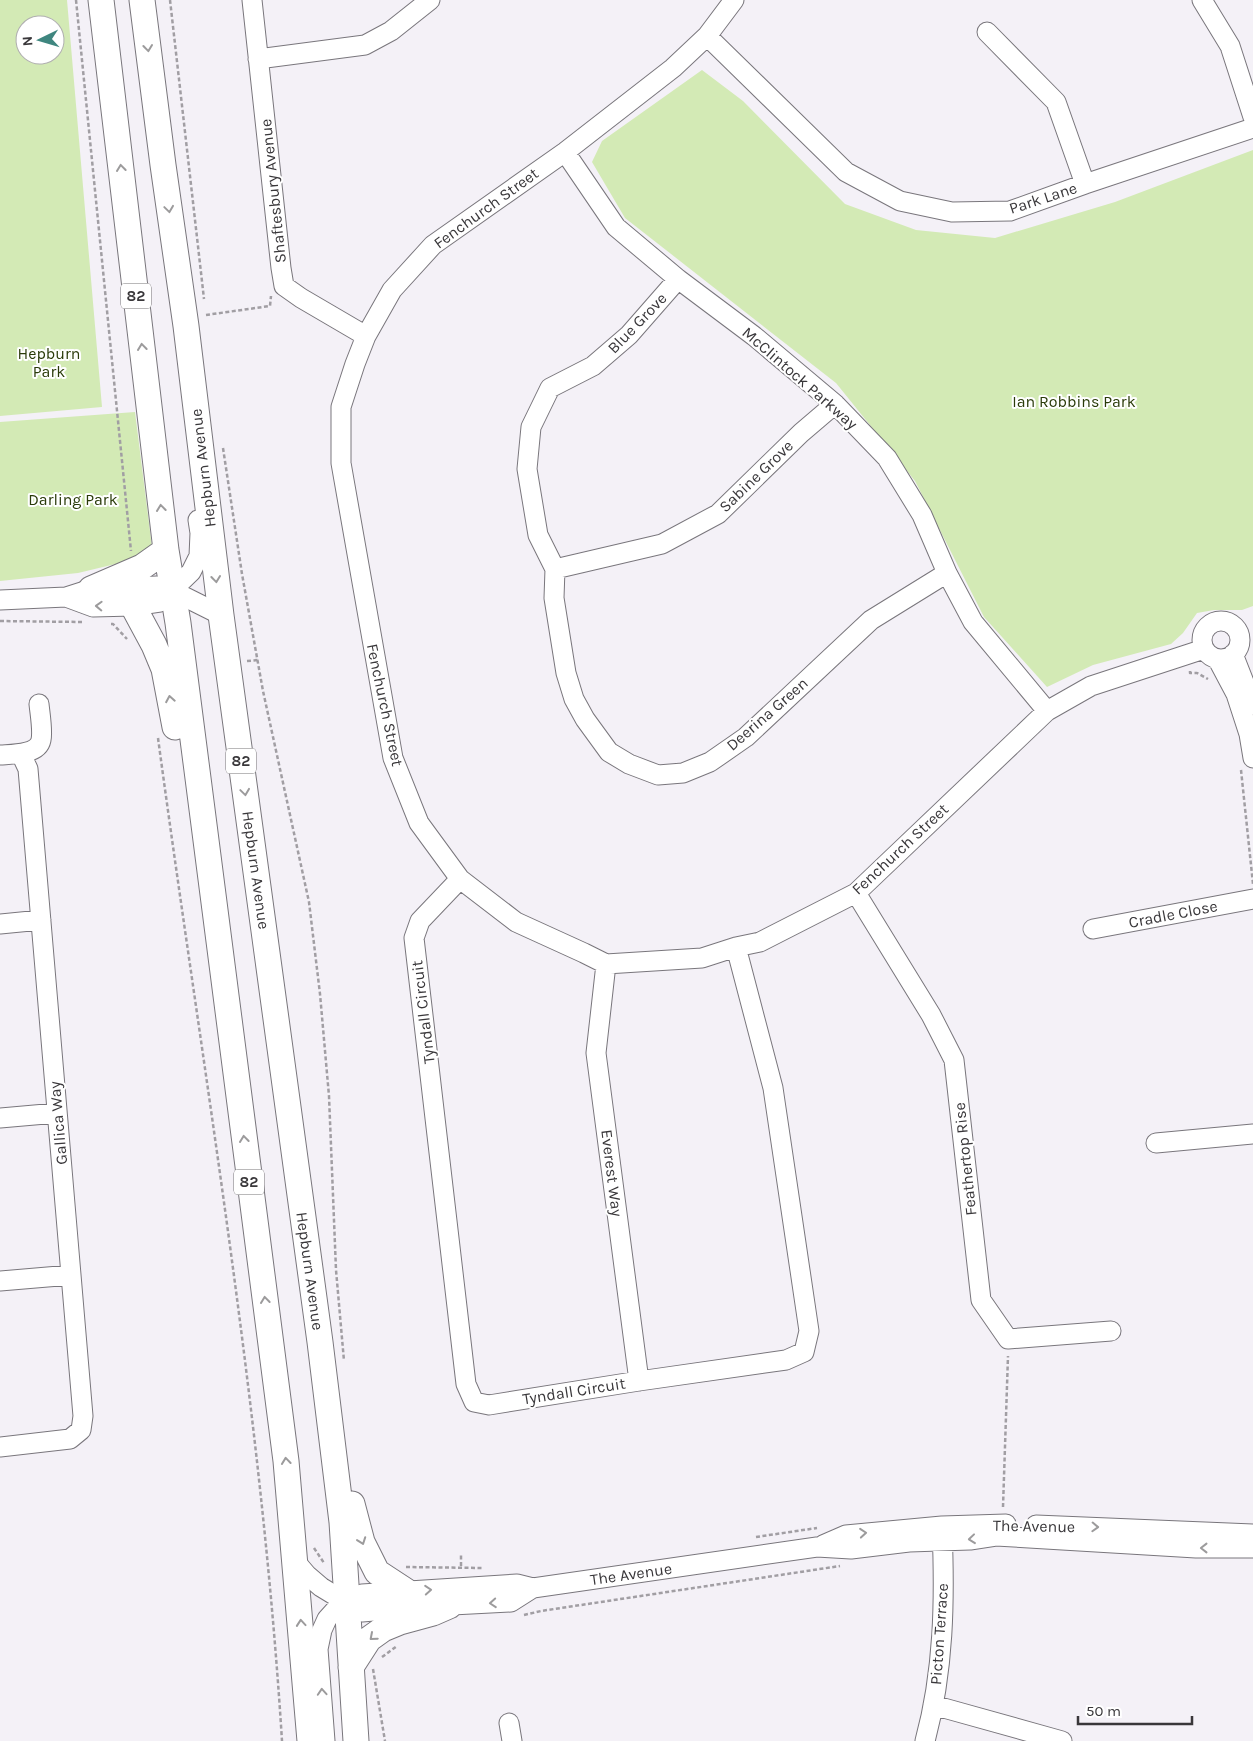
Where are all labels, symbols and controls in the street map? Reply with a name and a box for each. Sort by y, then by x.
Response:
north arrow [15,15,65,65]
text: N [19,35,36,47]
one-way arrow [142,45,153,53]
street label: Shaftesbury Avenue [256,118,290,264]
one-way arrow [116,164,127,172]
street label: Fenchurch Street [430,164,542,252]
street label: Park Lane [1007,178,1079,218]
one-way arrow [164,205,174,214]
road number: 82 [121,284,151,308]
street label: Blue Grove [603,289,671,357]
street label: McClintock Parkway [738,323,862,434]
one-way arrow [137,343,148,351]
park label: Hepburn Park [18,344,80,381]
park label: Ian Robbins Park [1012,392,1136,411]
street label: Hepburn Avenue [186,408,220,528]
street label: Sabine Grove [715,436,797,516]
park label: Darling Park [28,490,118,509]
one-way arrow [156,504,167,512]
one-way arrow [211,575,221,583]
one-way arrow [94,601,102,611]
street label: Fenchurch Street [363,642,407,768]
street label: Deerina Green [722,673,812,755]
one-way arrow [165,694,175,703]
road number: 82 [226,748,256,774]
one-way arrow [239,788,250,796]
street label: Fenchurch Street [848,799,952,899]
street label: Hepburn Avenue [238,810,274,930]
street label: Cradle Close [1127,896,1219,932]
street label: Tyndall Circuit [407,959,439,1065]
street label: Gallica Way [45,1080,71,1166]
street label: Feathertop Rise [950,1101,980,1217]
street label: Everest Way [597,1128,627,1218]
one-way arrow [239,1134,249,1143]
road number: 82 [234,1170,264,1194]
street label: Hepburn Avenue [292,1211,328,1331]
one-way arrow [260,1295,271,1303]
street label: Tyndall Circuit [521,1373,627,1409]
one-way arrow [281,1457,292,1465]
street label: The Avenue [993,1516,1075,1536]
one-way arrow [1091,1521,1099,1532]
one-way arrow [860,1528,868,1539]
one-way arrow [968,1533,976,1544]
one-way arrow [357,1537,367,1545]
one-way arrow [1200,1543,1208,1553]
street label: The Avenue [589,1559,673,1589]
street label: Picton Terrace [926,1582,952,1686]
one-way arrow [425,1584,433,1595]
one-way arrow [489,1598,497,1609]
one-way arrow [295,1618,306,1626]
one-way arrow [369,1632,378,1641]
one-way arrow [317,1688,328,1696]
scale bar [1078,1694,1192,1726]
text: 50 m [1086,1702,1121,1720]

